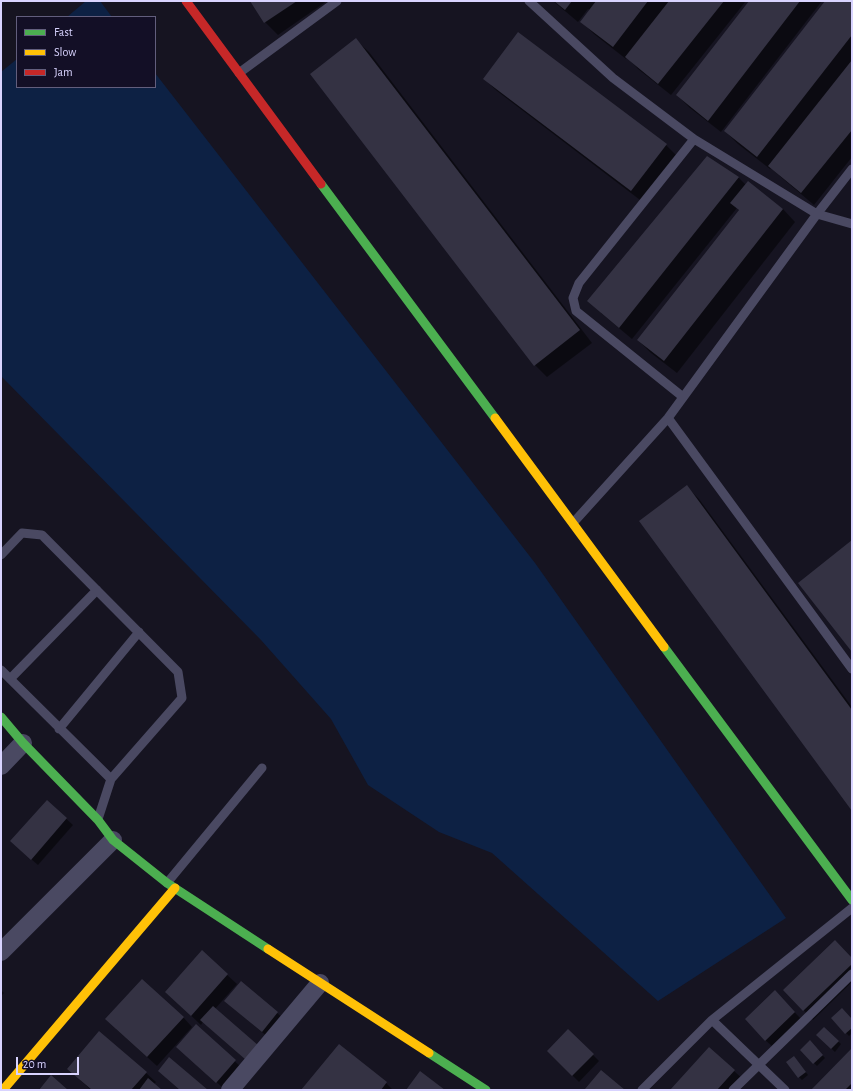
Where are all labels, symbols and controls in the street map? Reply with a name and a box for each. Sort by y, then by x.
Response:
legend [16,16,156,88]
text: Fast [54,26,73,38]
text: Slow [54,46,76,58]
text: Jam [54,66,73,78]
scale bar [18,1049,81,1075]
text: 20 m [23,1058,46,1070]

